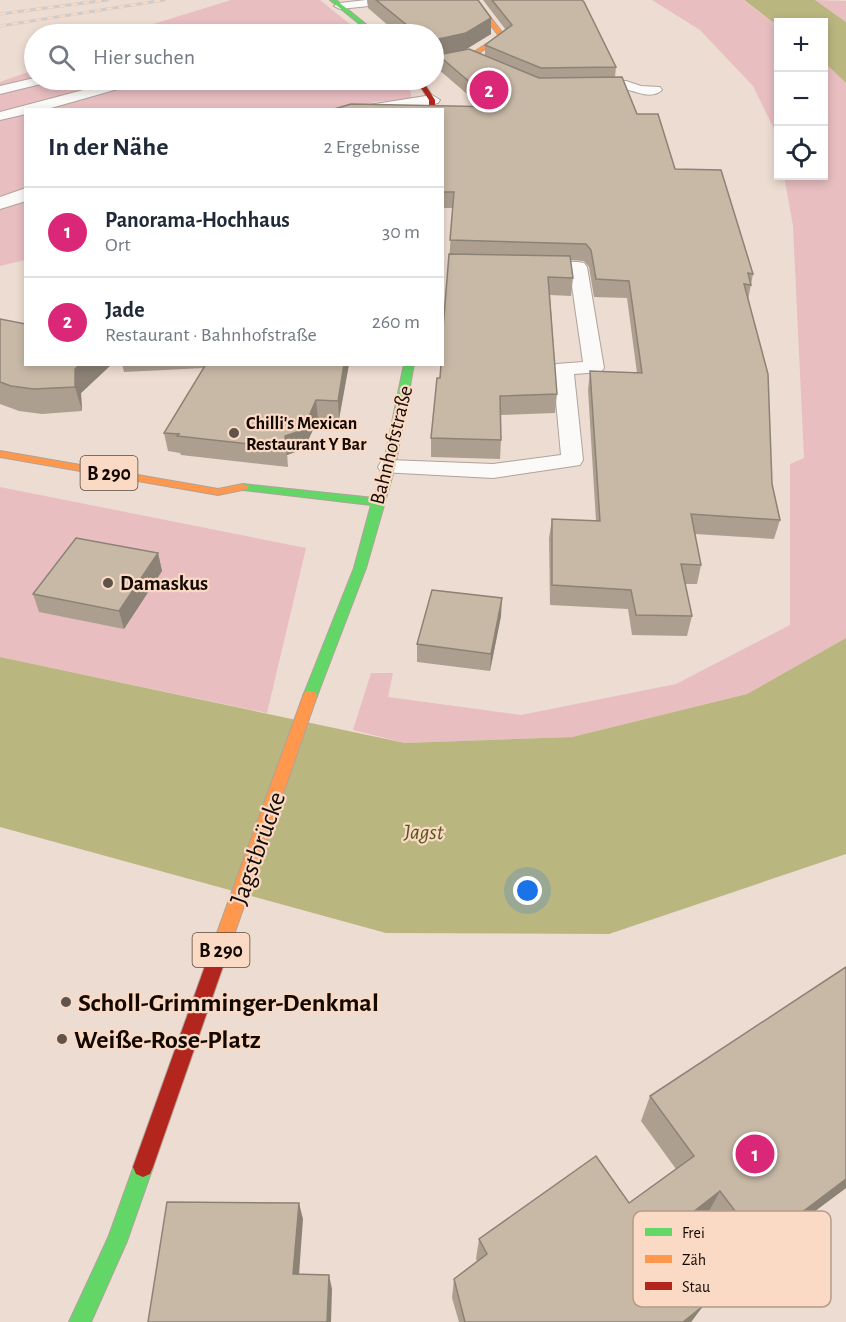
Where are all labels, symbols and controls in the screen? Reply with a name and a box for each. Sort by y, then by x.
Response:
map controls [774,18,828,180]
button: + [774,18,828,72]
search box [24,24,444,90]
icon: search [45,41,78,74]
text: Hier suchen [93,46,195,68]
pin: 2 [470,68,508,112]
button: − [774,72,828,126]
button: locate [774,126,828,180]
text: In der Nähe [48,134,168,160]
text: 2 Ergebnisse [323,137,420,157]
text: Panorama-Hochhaus [105,209,290,231]
text: 1 [64,222,71,242]
text: 30 m [382,222,420,242]
text: Ort [105,235,131,255]
text: Jade [105,299,145,321]
text: 2 [63,312,72,332]
text: 260 m [372,312,420,332]
text: Restaurant · Bahnhofstraße [105,325,317,345]
street label: Bahnhofstraße [367,384,416,507]
place label: Chilli's Mexican Restaurant Y Bar [246,415,367,454]
marker: Chilli's Mexican Restaurant Y Bar [227,426,241,440]
road number: B 290 [80,456,138,490]
place label: Damaskus [120,573,208,594]
marker: Damaskus [101,576,115,590]
street label: Jagstbrücke [225,788,290,908]
water label: Jagst [403,821,445,843]
your location [513,876,542,905]
road number: B 290 [192,933,250,967]
place label: Scholl-Grimminger-Denkmal [78,990,379,1016]
marker: Scholl-Grimminger-Denkmal [59,995,73,1009]
place label: Weiße-Rose-Platz [74,1027,261,1053]
marker: Weiße-Rose-Platz [55,1032,69,1046]
pin: 1 [736,1132,774,1176]
legend [633,1211,831,1307]
text: Frei [682,1225,705,1241]
text: Zäh [682,1252,706,1268]
text: Stau [682,1279,710,1295]

